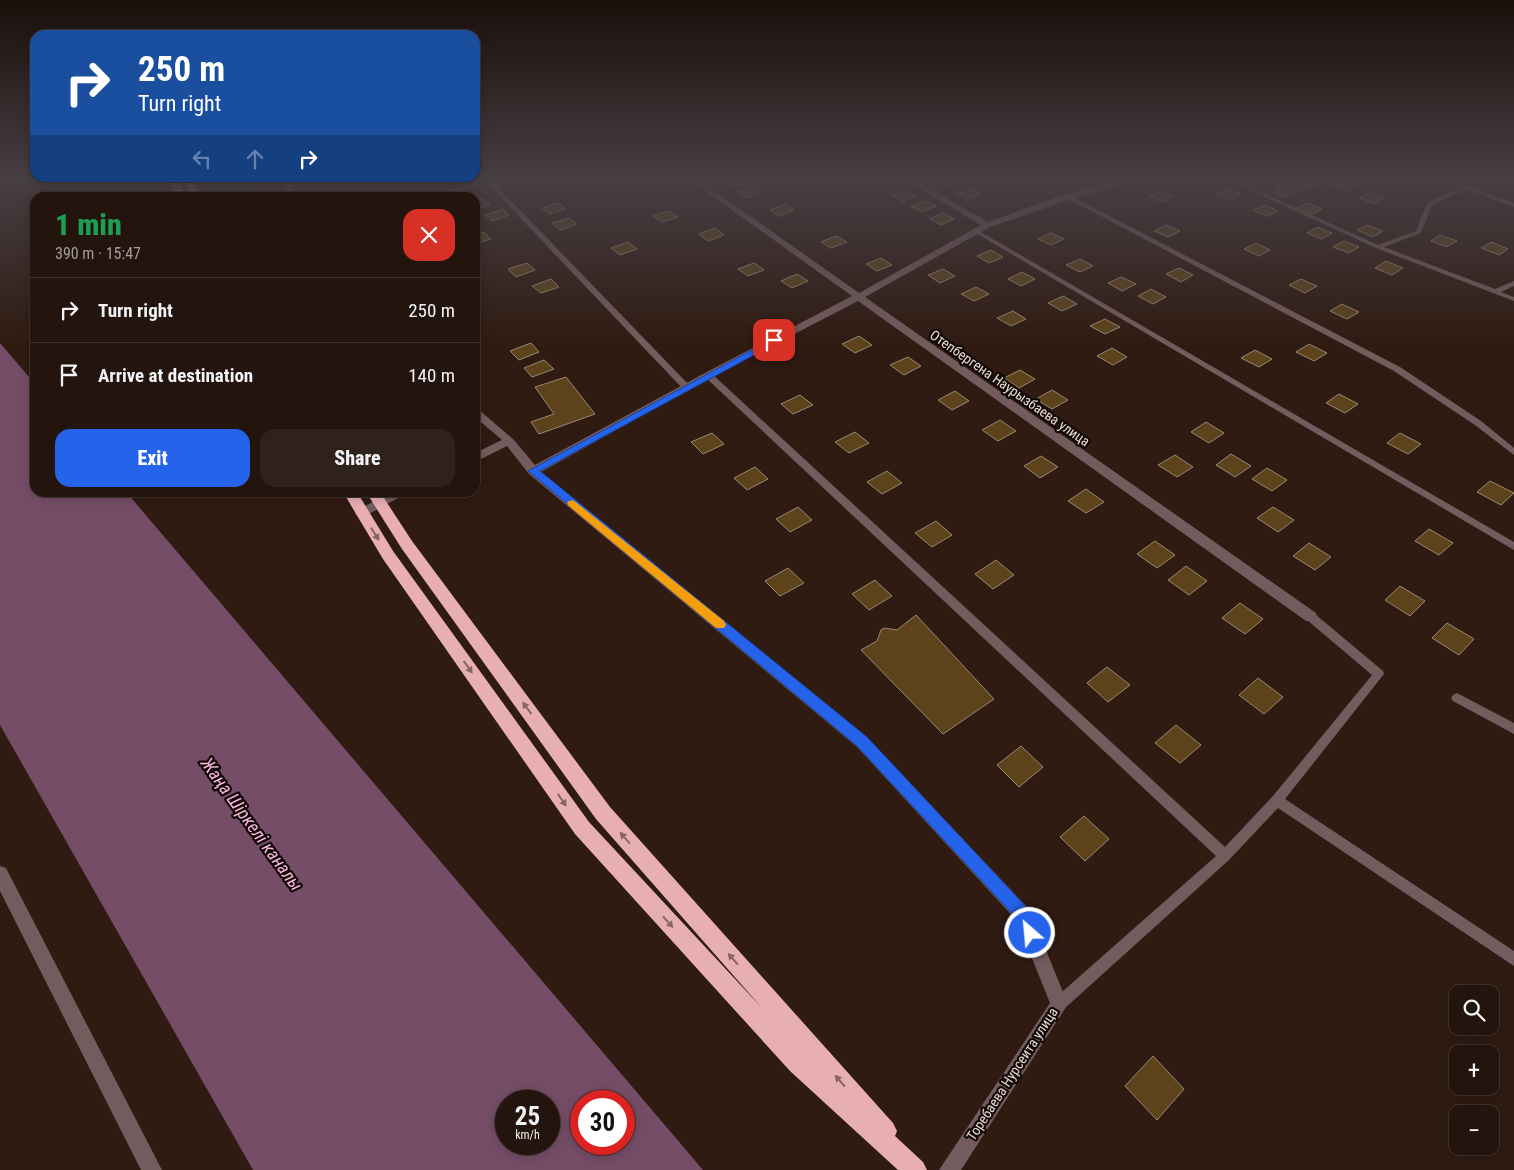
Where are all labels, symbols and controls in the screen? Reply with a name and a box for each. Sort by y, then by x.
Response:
text: 250 m [138,49,225,90]
icon: right [55,50,120,115]
text: Turn right [138,91,221,116]
icon: left [188,145,216,173]
icon: ahead [241,145,269,173]
icon: right [294,145,322,173]
text: 1 min [55,207,122,242]
button: close [403,209,455,261]
text: 390 m · 15:47 [55,244,141,263]
icon: right [55,296,83,324]
text: Turn right [98,299,173,322]
text: 250 m [408,299,455,322]
pin [753,319,795,361]
icon: arrive [760,326,788,354]
street label: Отепбергена Наурызбаева улица [927,327,1093,449]
icon: arrive [55,361,83,389]
text: Arrive at destination [98,364,253,387]
text: 140 m [408,364,455,387]
button: Exit [55,429,250,487]
button: Share [260,429,455,487]
one-way arrow [370,528,380,541]
one-way arrow [463,661,473,674]
one-way arrow [521,702,532,715]
water label: Жаңа Шіркелі каналы [196,753,307,895]
one-way arrow [557,793,567,807]
one-way arrow [619,832,631,844]
position arrow [1003,906,1055,958]
one-way arrow [663,916,674,929]
one-way arrow [727,953,738,966]
map controls [1449,985,1499,1155]
button: search [1449,985,1499,1035]
street label: Торебаева Нурсеита улица [963,1005,1061,1143]
button: + [1449,1045,1499,1095]
one-way arrow [835,1075,846,1087]
speed limit sign: 30 [570,1090,635,1155]
text: 25 [515,1102,540,1131]
button: − [1449,1105,1499,1155]
text: km/h [515,1128,540,1142]

